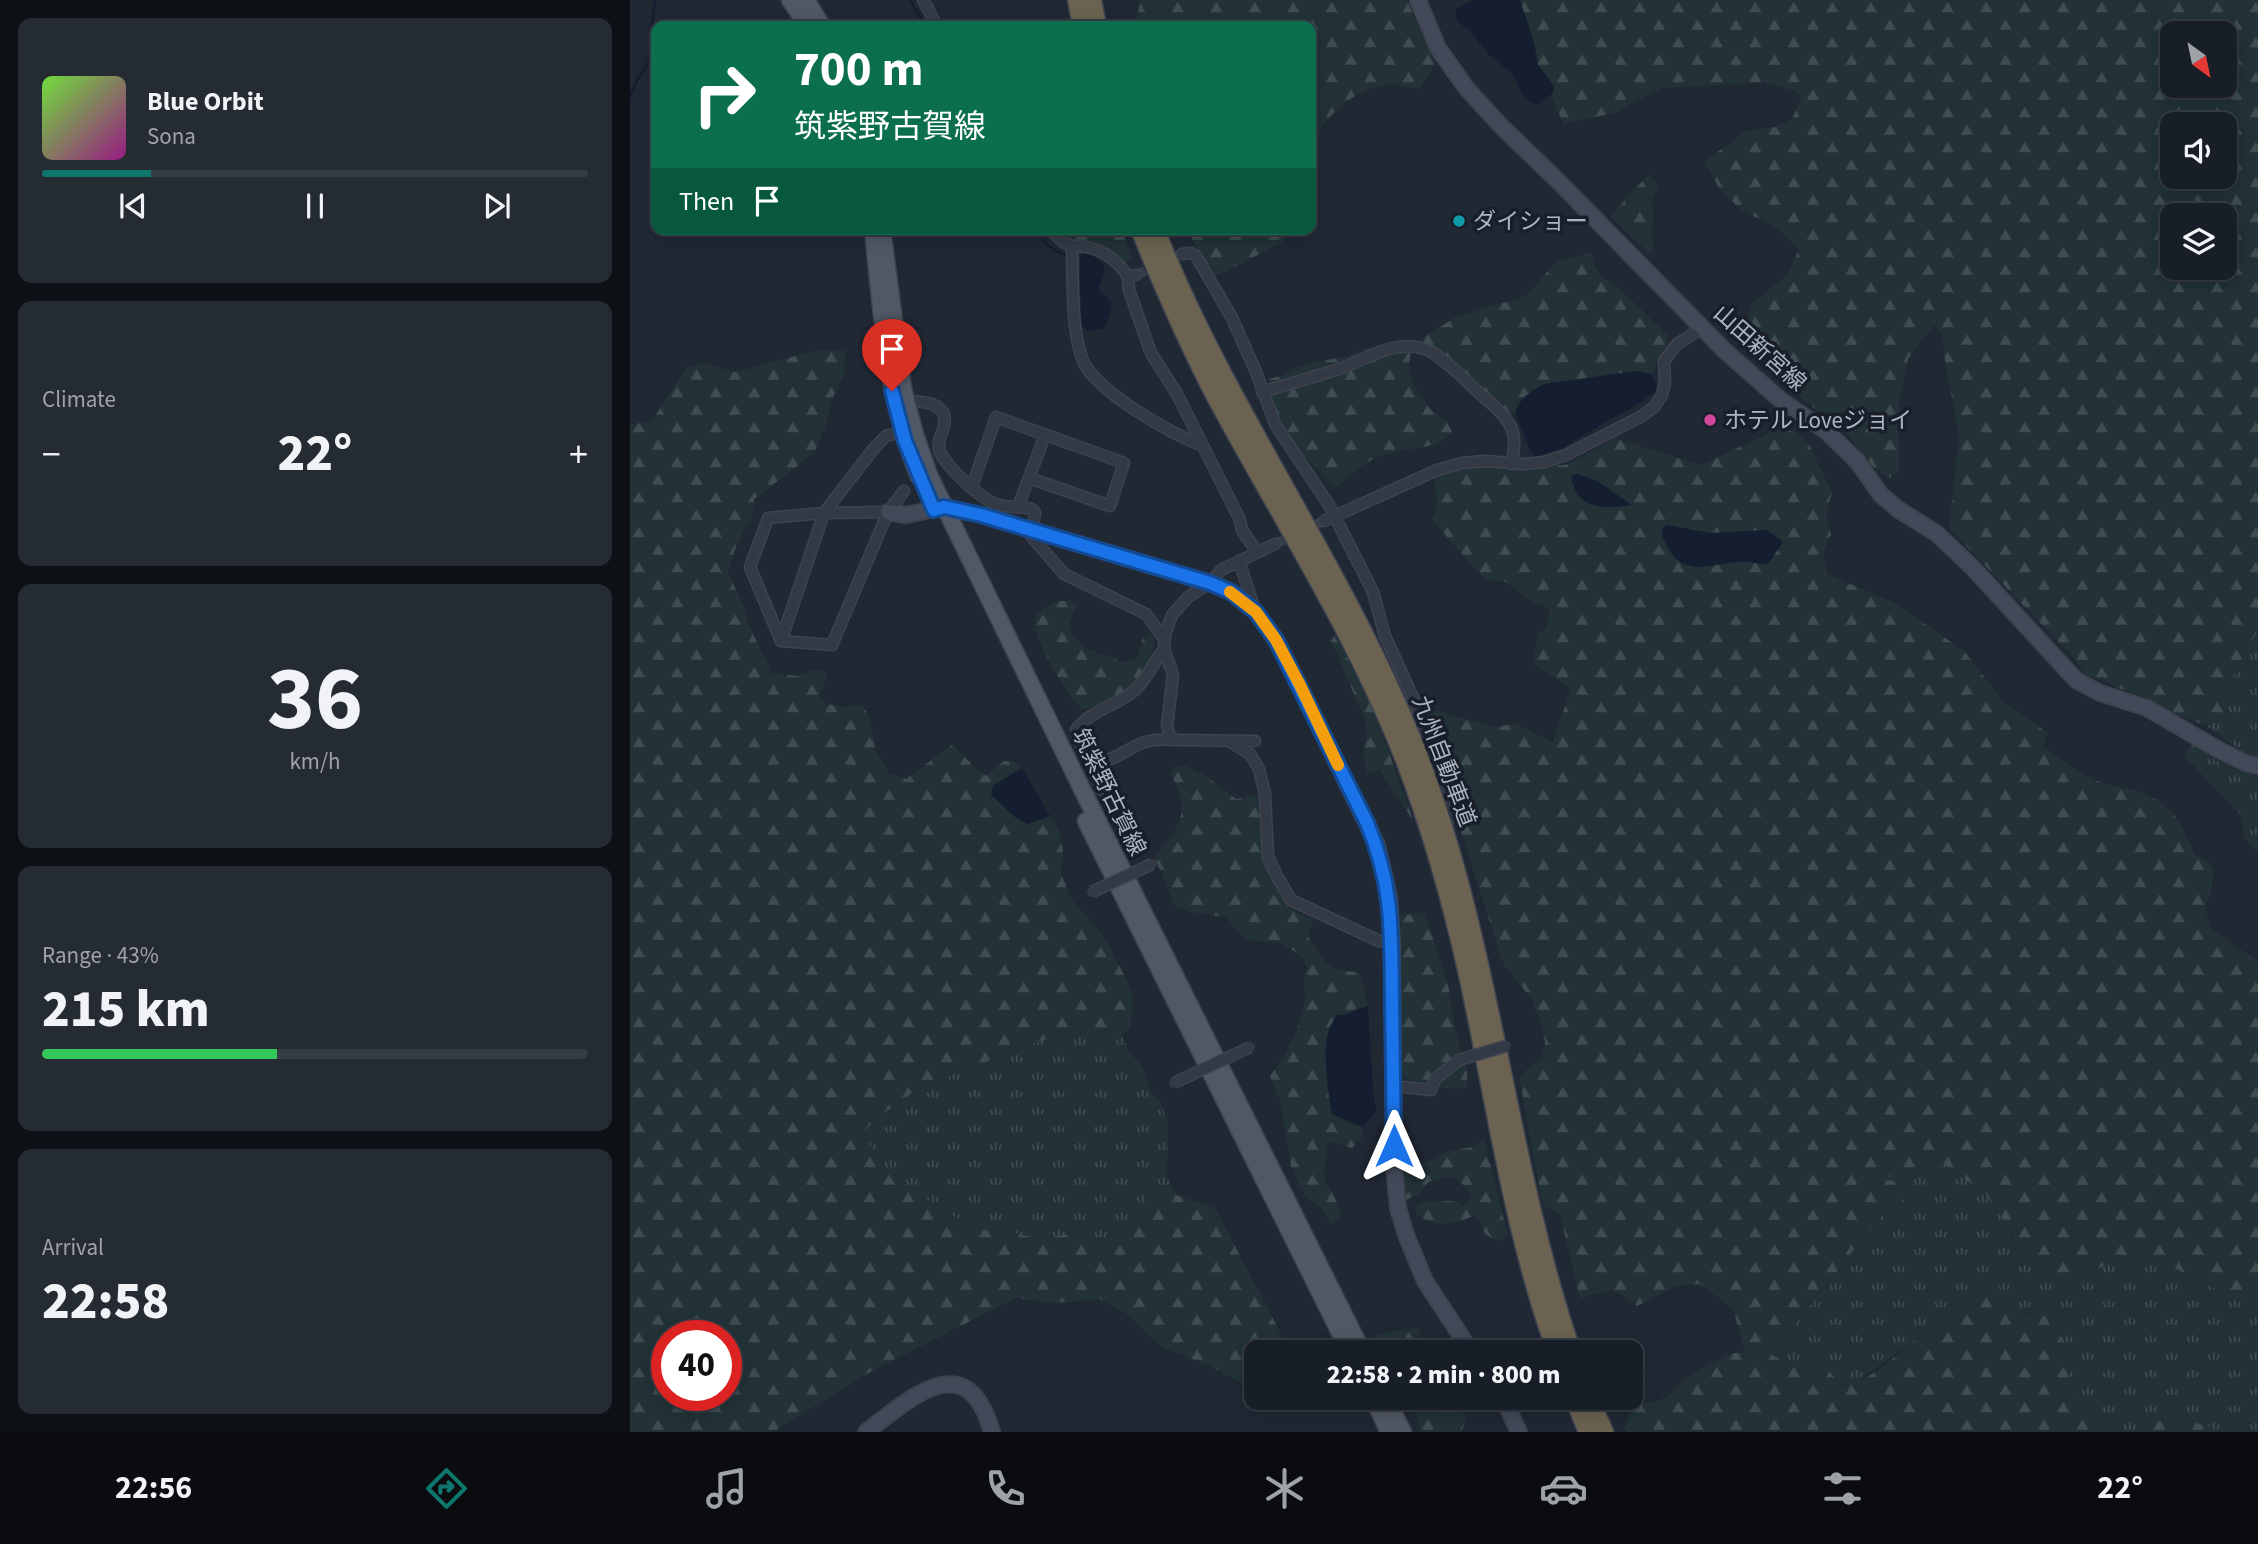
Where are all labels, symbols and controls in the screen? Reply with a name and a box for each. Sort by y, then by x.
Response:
north arrow [2160,21,2236,98]
map controls [2160,21,2237,280]
text: 700 m [794,35,923,105]
icon: right [679,49,770,140]
text: Blue Orbit [147,83,264,120]
text: 筑紫野古賀線 [794,104,986,150]
button: sound [2160,112,2237,189]
text: Sona [147,120,196,153]
icon: arrive [748,182,786,220]
text: Then [679,183,734,220]
icon: previous [114,187,152,225]
icon: pause [296,187,334,225]
icon: next [478,187,516,225]
button: layers [2160,203,2237,280]
place label: ダイショー [1473,205,1588,238]
marker: ダイショー [1451,213,1467,229]
street label: 山田新宮線 [1706,297,1814,399]
pin [862,319,922,391]
icon: arrive [873,330,911,368]
text: Climate [42,383,116,416]
place label: ホテル Loveジョイ [1724,404,1912,437]
marker: ホテル Loveジョイ [1702,412,1718,428]
text: 22° [278,417,352,491]
text: − [42,428,61,482]
text: + [569,428,588,482]
text: 36 [267,635,363,764]
street label: 九州自動車道 [1404,691,1484,831]
street label: 筑紫野古賀線 [1064,723,1154,861]
text: km/h [289,745,341,778]
text: Range · 43% [42,939,159,972]
text: 215 km [42,973,210,1047]
position arrow [1357,1109,1431,1183]
text: Arrival [42,1231,104,1264]
text: 22:58 [42,1265,169,1339]
speed limit sign: 40 [651,1320,742,1411]
text: 22:58 · 2 min · 800 m [1327,1356,1560,1393]
icon: directions [422,1464,471,1513]
icon: music [702,1464,751,1513]
icon: phone [981,1464,1030,1513]
icon: climate [1260,1464,1309,1513]
icon: car [1539,1464,1588,1513]
icon: filters [1818,1464,1867,1513]
text: 22:56 [115,1465,192,1511]
text: 22° [2097,1465,2143,1511]

